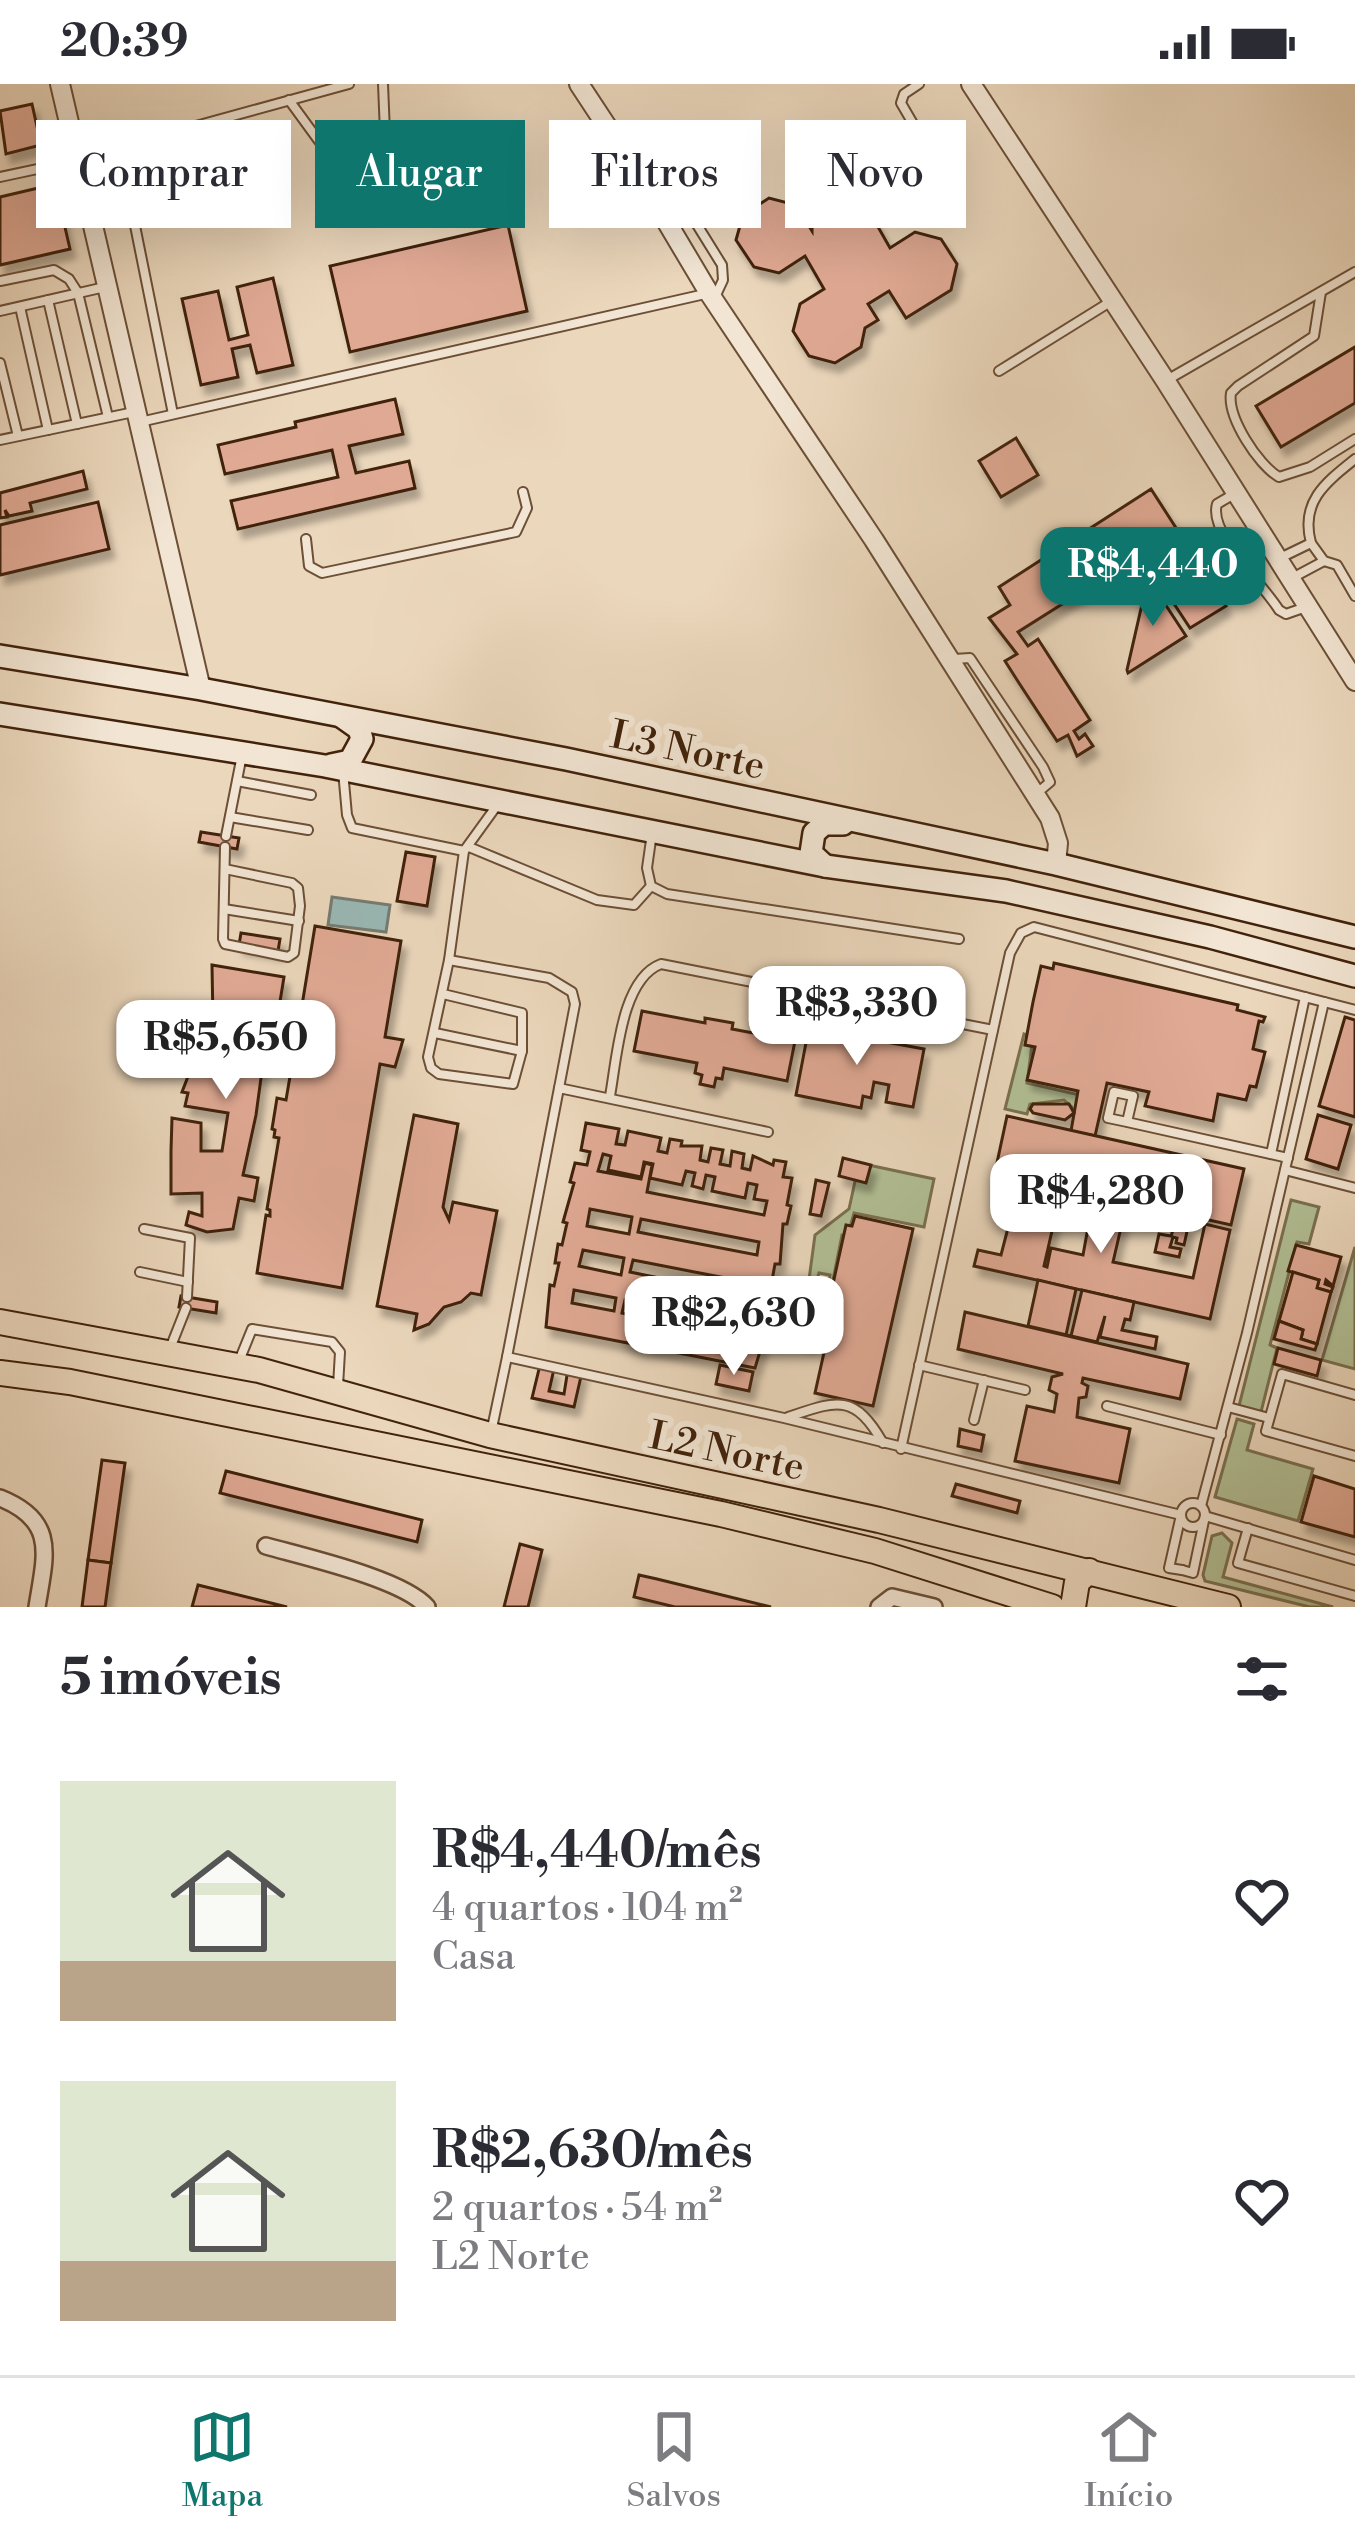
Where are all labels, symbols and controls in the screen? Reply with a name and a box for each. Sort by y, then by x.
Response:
text: 20:39 [60,14,189,71]
chip: Comprar [36,120,291,228]
chip: Alugar [315,120,525,228]
chip: Filtros [549,120,761,228]
chip: Novo [785,120,966,228]
pin: R$4,440 [1042,527,1264,629]
text: R$4,440 [1067,541,1239,590]
street label: L3 Norte [606,711,769,792]
pin: R$3,330 [746,966,968,1068]
text: R$3,330 [776,980,938,1029]
pin: R$5,650 [115,1000,337,1102]
text: R$5,650 [143,1014,309,1063]
pin: R$4,280 [990,1154,1212,1256]
text: R$4,280 [1017,1168,1185,1217]
pin: R$2,630 [623,1276,845,1378]
text: R$2,630 [652,1290,816,1339]
street label: L2 Norte [644,1412,809,1493]
icon: filters [1229,1646,1295,1712]
text: 5 imóveis [60,1647,282,1711]
text: R$4,440/mês [432,1820,762,1884]
icon: home [156,1829,300,1973]
icon: heart [1229,1868,1295,1934]
text: 4 quartos · 104 m² [432,1884,743,1933]
text: Casa [432,1933,515,1982]
text: R$2,630/mês [432,2120,753,2184]
icon: home [156,2129,300,2273]
icon: heart [1229,2168,1295,2234]
text: 2 quartos · 54 m² [432,2184,722,2233]
text: L2 Norte [432,2233,590,2282]
tab: Mapa [182,2404,263,2517]
tab: Salvos [627,2404,721,2517]
tab: Início [1084,2404,1173,2517]

